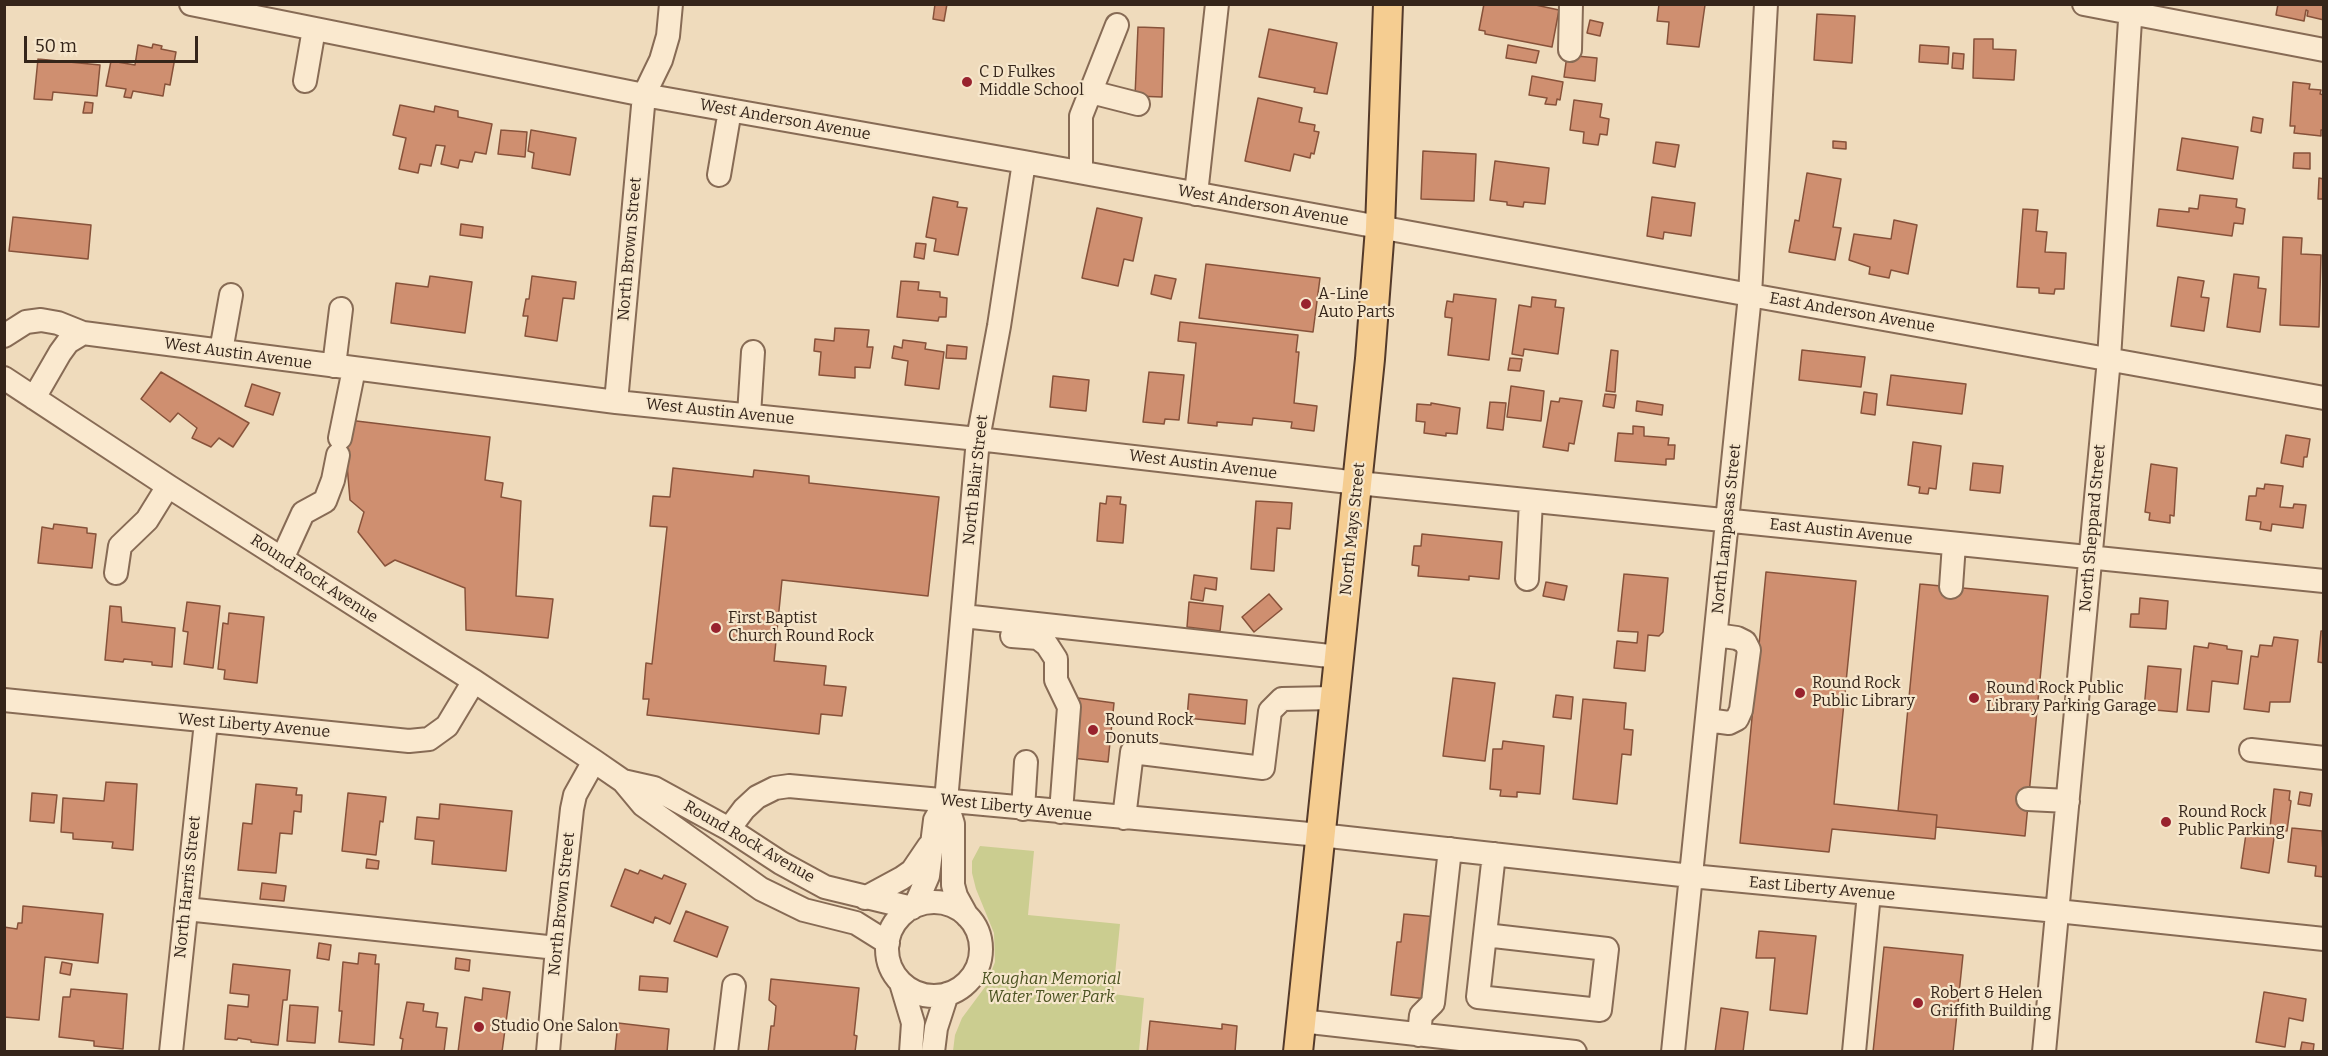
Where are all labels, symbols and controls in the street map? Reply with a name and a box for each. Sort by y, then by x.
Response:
scale bar [27,24,201,62]
text: 50 m [35,35,77,57]
place label: C D Fulkes Middle School [979,63,1084,101]
marker: C D Fulkes Middle School [960,75,974,89]
street label: West Anderson Avenue [698,96,872,144]
street label: North Brown Street [614,176,646,322]
street label: West Anderson Avenue [1176,182,1350,230]
place label: A-Line Auto Parts [1318,285,1395,323]
street label: East Anderson Avenue [1768,289,1936,337]
marker: A-Line Auto Parts [1299,297,1313,311]
street label: West Austin Avenue [163,334,313,374]
street label: West Austin Avenue [645,395,795,429]
street label: North Blair Street [960,414,992,546]
street label: North Lampasas Street [1709,443,1745,615]
street label: North Sheppard Street [2076,443,2110,613]
street label: West Austin Avenue [1128,446,1278,484]
street label: North Mays Street [1336,461,1370,597]
street label: East Austin Avenue [1769,515,1913,549]
street label: Round Rock Avenue [247,531,381,627]
place label: First Baptist Church Round Rock [728,609,874,647]
marker: First Baptist Church Round Rock [709,621,723,635]
place label: Round Rock Public Library [1812,674,1915,712]
place label: Round Rock Public Library Parking Garage [1986,679,2157,717]
marker: Round Rock Public Library [1793,686,1807,700]
marker: Round Rock Public Library Parking Garage [1967,691,1981,705]
street label: West Liberty Avenue [177,710,331,742]
place label: Round Rock Donuts [1105,711,1193,749]
marker: Round Rock Donuts [1086,723,1100,737]
street label: West Liberty Avenue [939,790,1093,826]
street label: Round Rock Avenue [680,797,818,887]
place label: Round Rock Public Parking [2178,803,2285,841]
street label: North Harris Street [171,815,205,959]
marker: Round Rock Public Parking [2159,815,2173,829]
street label: North Brown Street [545,831,579,977]
street label: East Liberty Avenue [1748,873,1896,905]
park label: Koughan Memorial Water Tower Park [981,970,1121,1008]
place label: Robert & Helen Griffith Building [1930,984,2051,1022]
marker: Robert & Helen Griffith Building [1911,996,1925,1010]
place label: Studio One Salon [491,1017,618,1037]
marker: Studio One Salon [472,1020,486,1034]

